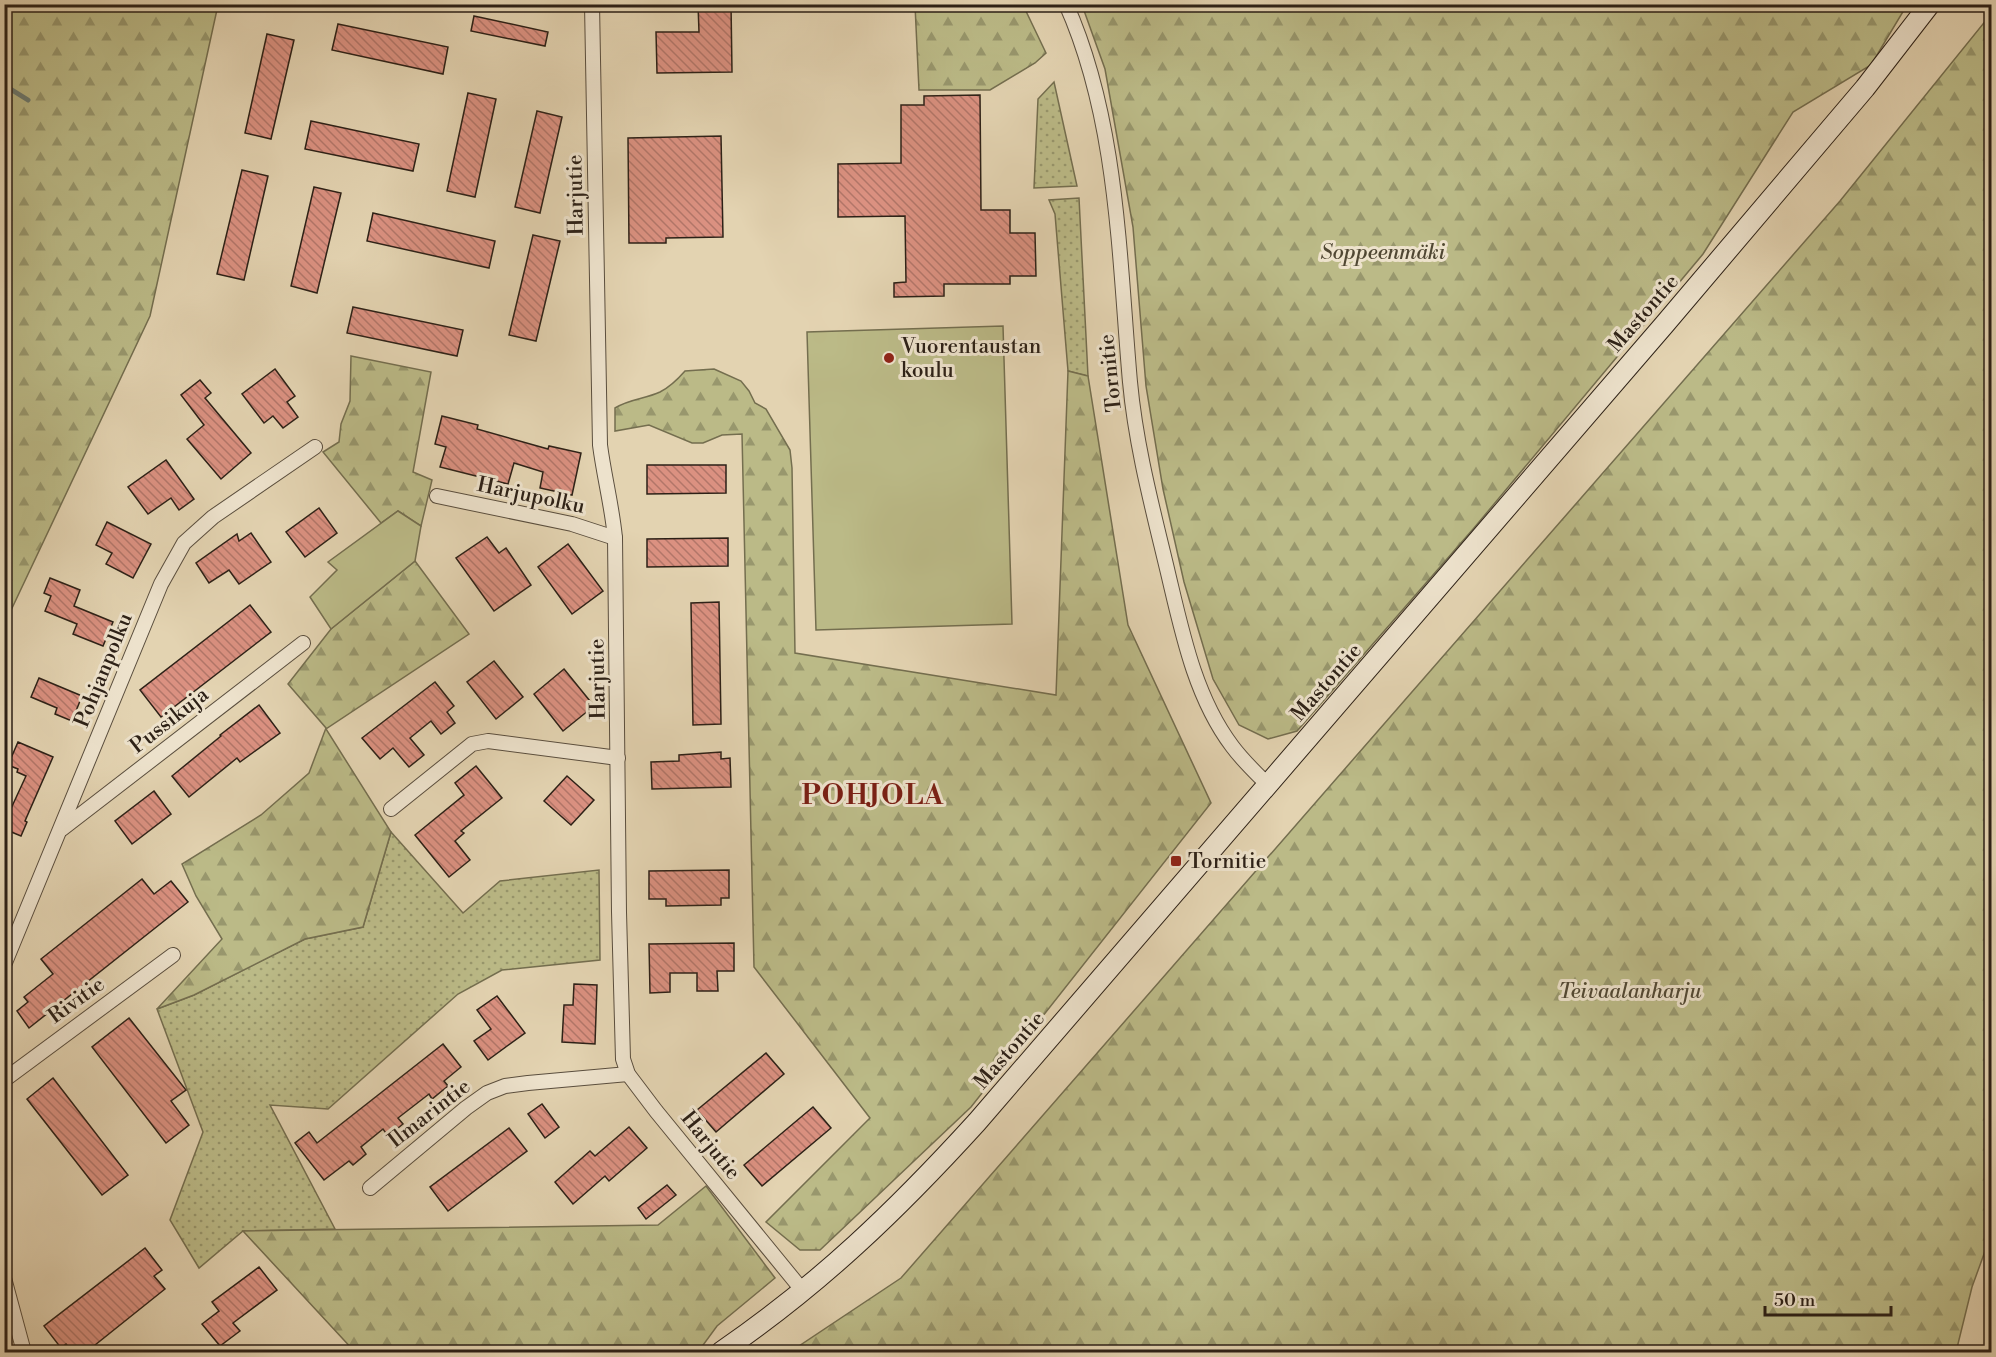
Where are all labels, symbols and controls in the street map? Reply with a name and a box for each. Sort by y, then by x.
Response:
street label: Harjutie [562,154,590,236]
park label: Soppeenmäki [1321,240,1446,266]
street label: Mastontie [1603,269,1685,358]
street label: Tornitie [1094,333,1128,413]
place label: Vuorentaustan koulu [900,334,1042,384]
marker: Vuorentaustan koulu [882,351,896,365]
street label: Harjupolku [475,472,587,520]
street label: Pohjanpolku [69,609,139,731]
street label: Harjutie [584,638,612,720]
street label: Mastontie [1286,638,1368,727]
street label: Pussikuja [125,682,215,760]
district label: POHJOLA [801,779,945,813]
place label: Tornitie [1188,849,1266,875]
marker: Tornitie [1169,854,1183,868]
street label: Rivitie [43,972,110,1030]
park label: Teivaalanharju [1559,979,1701,1005]
street label: Mastontie [969,1006,1051,1095]
street label: Ilmarintie [383,1074,476,1154]
street label: Harjutie [675,1106,746,1185]
scale bar [1765,1279,1891,1317]
text: 50 m [1774,1289,1816,1312]

